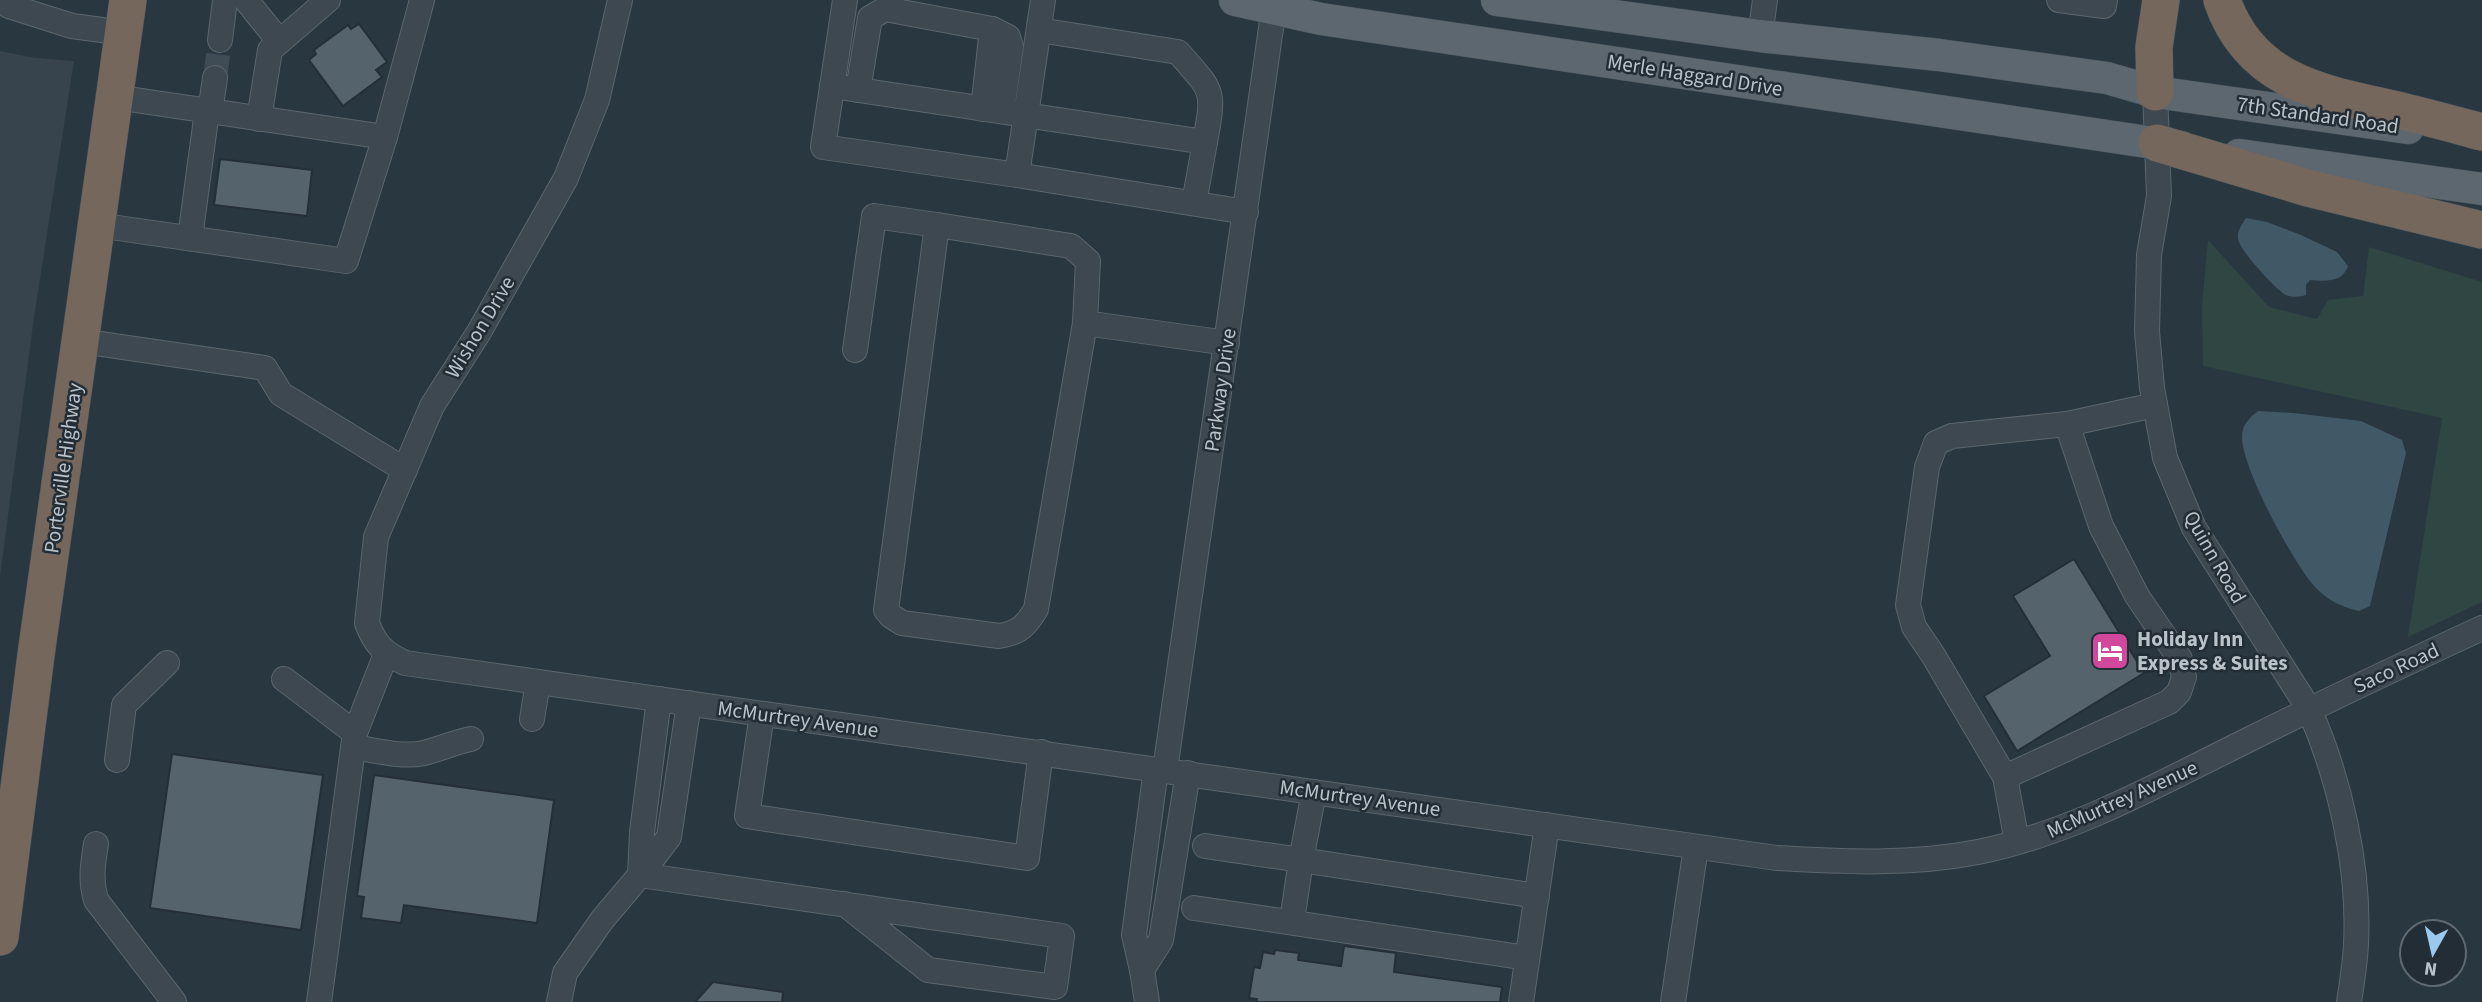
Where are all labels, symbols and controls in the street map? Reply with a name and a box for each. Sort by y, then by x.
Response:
street label: Merle Haggard Drive [1605,46,1785,104]
street label: 7th Standard Road [2235,89,2401,141]
street label: Wishon Drive [438,270,522,384]
street label: Parkway Drive [1196,326,1244,454]
street label: Porterville Highway [36,381,90,555]
street label: Quinn Road [2176,505,2254,609]
place label: Holiday Inn Express & Suites [2137,624,2288,678]
hotel icon: Holiday Inn Express & Suites [2089,630,2131,672]
street label: Saco Road [2348,635,2444,701]
street label: McMurtrey Avenue [716,693,880,745]
street label: McMurtrey Avenue [2042,752,2202,846]
street label: McMurtrey Avenue [1278,772,1442,824]
north arrow [2398,918,2468,988]
text: N [2423,954,2439,983]

